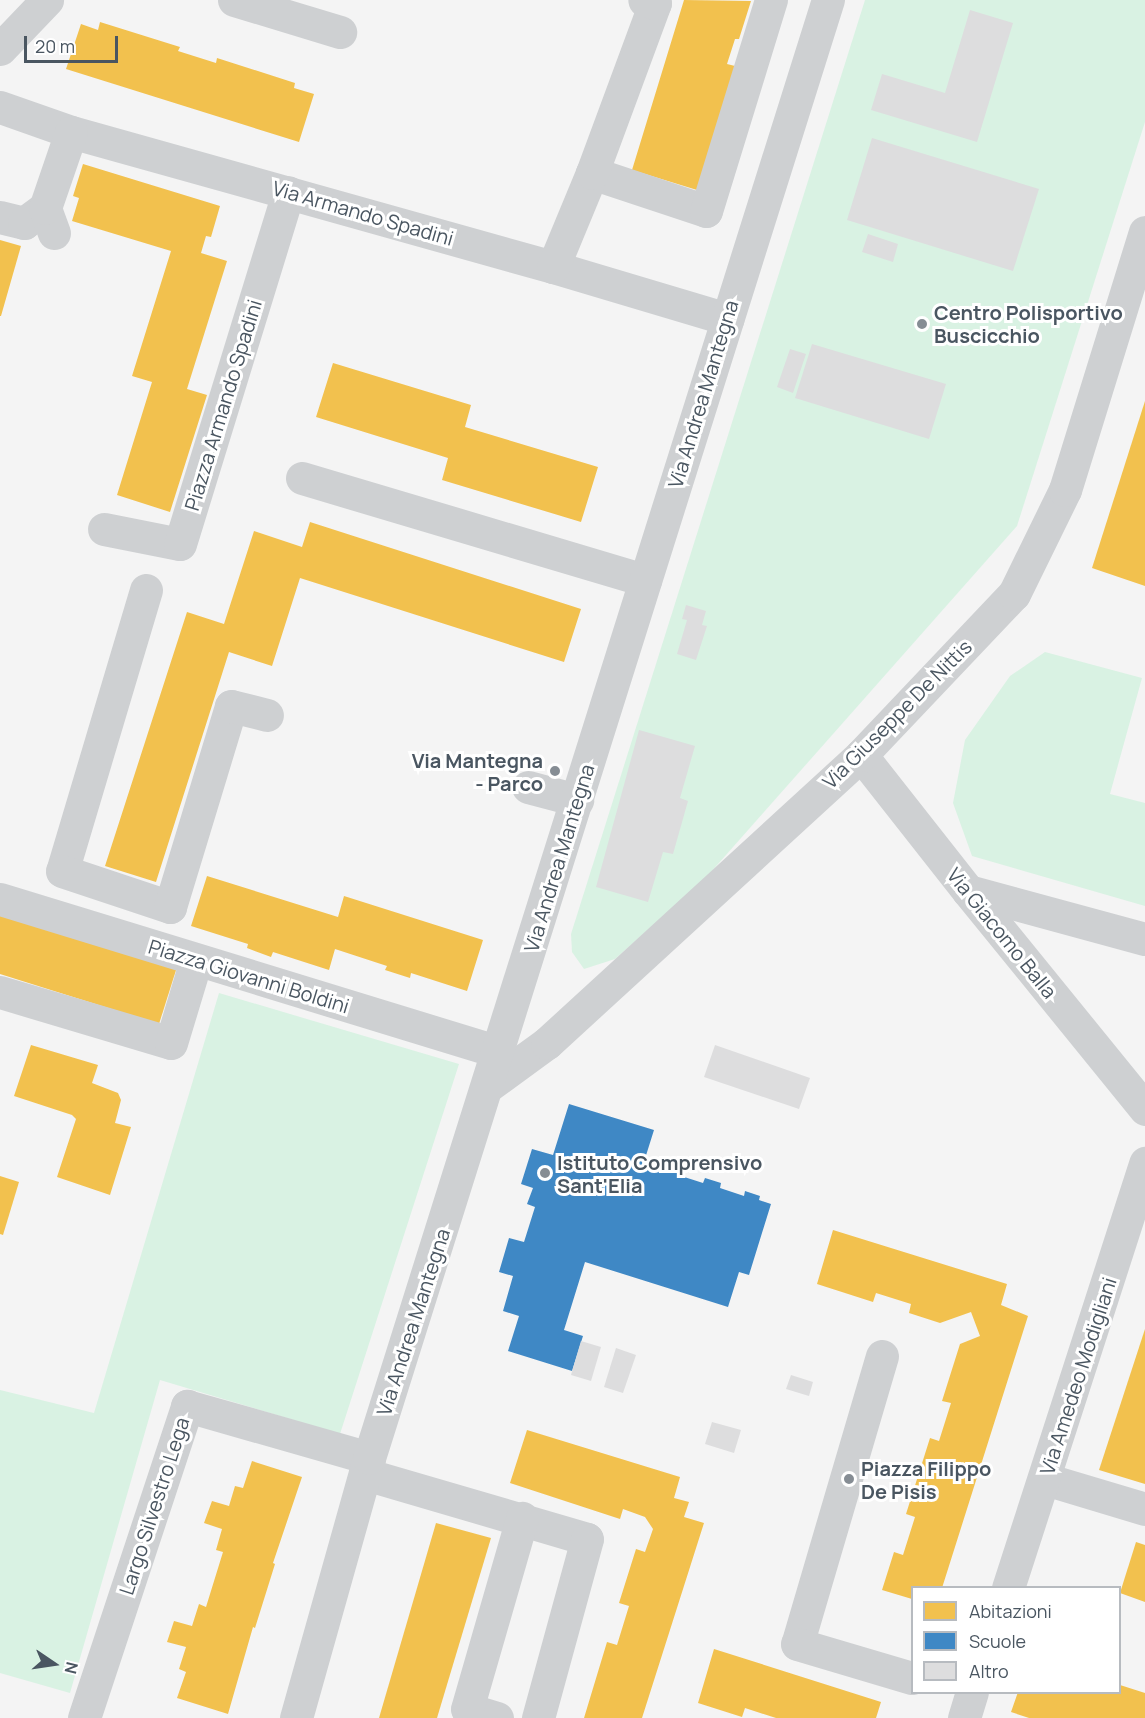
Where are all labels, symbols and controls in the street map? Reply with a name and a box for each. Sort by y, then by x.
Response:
scale bar [27,24,122,62]
text: 20 m [35,34,75,58]
street label: Via Armando Spadini [270,176,456,250]
street label: Piazza Armando Spadini [179,297,267,513]
street label: Via Andrea Mantegna [663,297,743,491]
place label: Centro Polisportivo Buscicchio [934,300,1123,347]
marker: Centro Polisportivo Buscicchio [915,317,929,331]
street label: Via Giuseppe De Nittis [818,635,976,793]
place label: Via Mantegna - Parco [412,748,543,795]
street label: Via Andrea Mantegna [519,761,599,955]
marker: Via Mantegna - Parco [548,764,562,778]
street label: Via Giacomo Balla [942,863,1062,1003]
street label: Piazza Giovanni Boldini [146,934,352,1018]
place label: Istituto Comprensivo Sant'Elia [557,1150,762,1197]
marker: Istituto Comprensivo Sant'Elia [538,1166,552,1180]
street label: Via Andrea Mantegna [371,1225,455,1419]
street label: Via Amedeo Modigliani [1035,1274,1121,1478]
street label: Largo Silvestro Lega [114,1414,194,1598]
place label: Piazza Filippo De Pisis [861,1456,991,1503]
marker: Piazza Filippo De Pisis [842,1472,856,1486]
legend [911,1586,1121,1694]
text: Abitazioni [969,1599,1052,1623]
text: Scuole [969,1629,1026,1653]
north arrow [24,1634,84,1694]
text: Altro [969,1659,1009,1683]
text: N [60,1660,84,1676]

